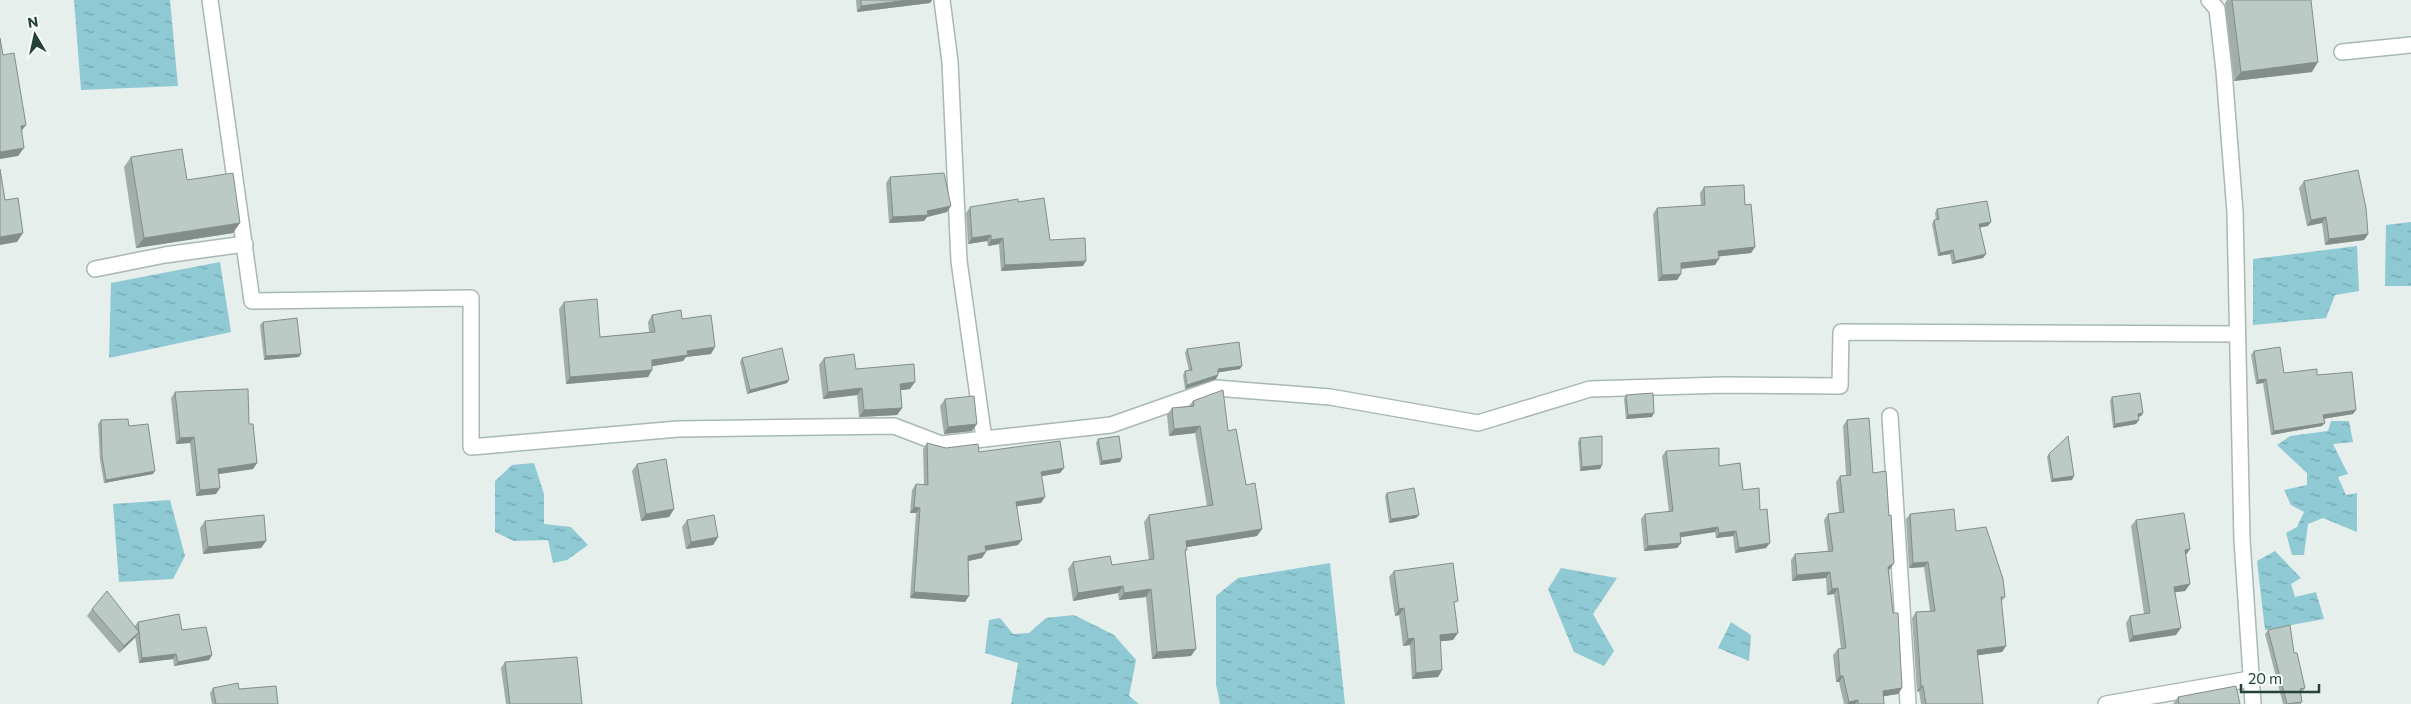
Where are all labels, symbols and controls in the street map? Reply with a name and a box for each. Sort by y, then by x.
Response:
north arrow [10,10,60,60]
text: N [26,12,39,31]
scale bar [2241,662,2318,694]
text: 20 m [2248,669,2282,687]

